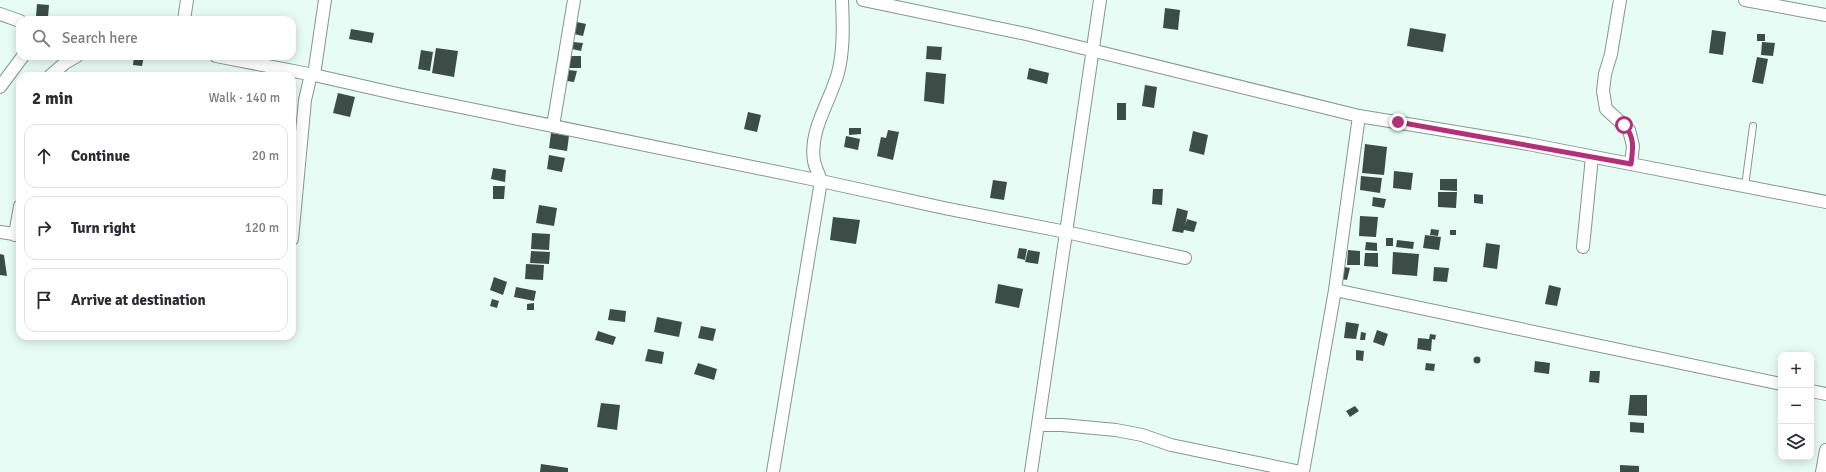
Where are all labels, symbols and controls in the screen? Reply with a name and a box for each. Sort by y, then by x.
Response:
search box [16,16,296,60]
icon: search [30,27,52,49]
text: Search here [62,29,138,47]
text: 2 min [32,88,73,109]
text: Walk · 140 m [209,90,280,106]
route end [1389,113,1407,131]
route start [1615,116,1633,134]
icon: ahead [33,145,55,167]
text: Continue [71,147,130,165]
text: 20 m [252,148,279,164]
icon: right [33,217,55,239]
text: Turn right [71,219,136,237]
text: 120 m [245,220,279,236]
icon: arrive [33,289,55,311]
text: Arrive at destination [71,291,206,309]
map controls [1778,352,1814,460]
button: + [1778,352,1814,388]
button: − [1778,388,1814,424]
button: layers [1778,424,1814,460]

